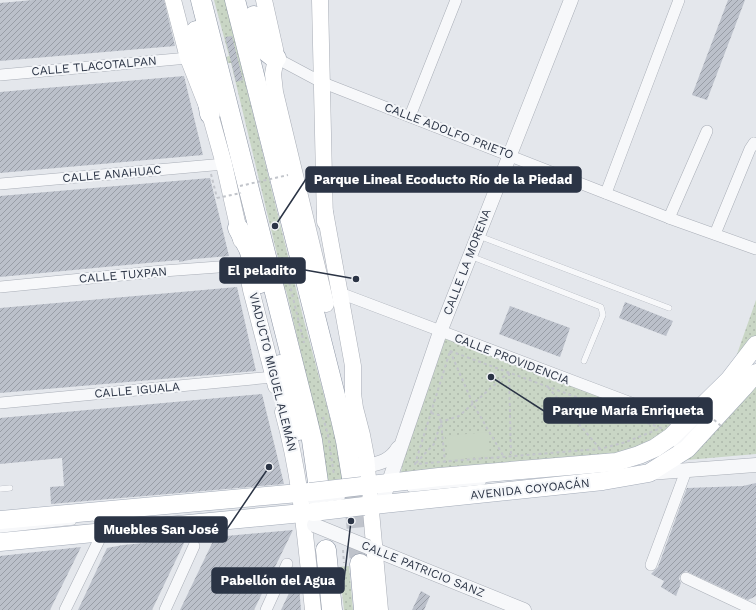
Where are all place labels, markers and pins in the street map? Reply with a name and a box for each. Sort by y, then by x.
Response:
callout: Parque Lineal Ecoducto Río de la Piedad [306,167,581,192]
callout: El peladito [220,258,305,283]
callout: Parque María Enriqueta [544,398,712,423]
callout: Muebles San José [95,517,227,542]
callout: Pabellón del Agua [212,568,344,593]

